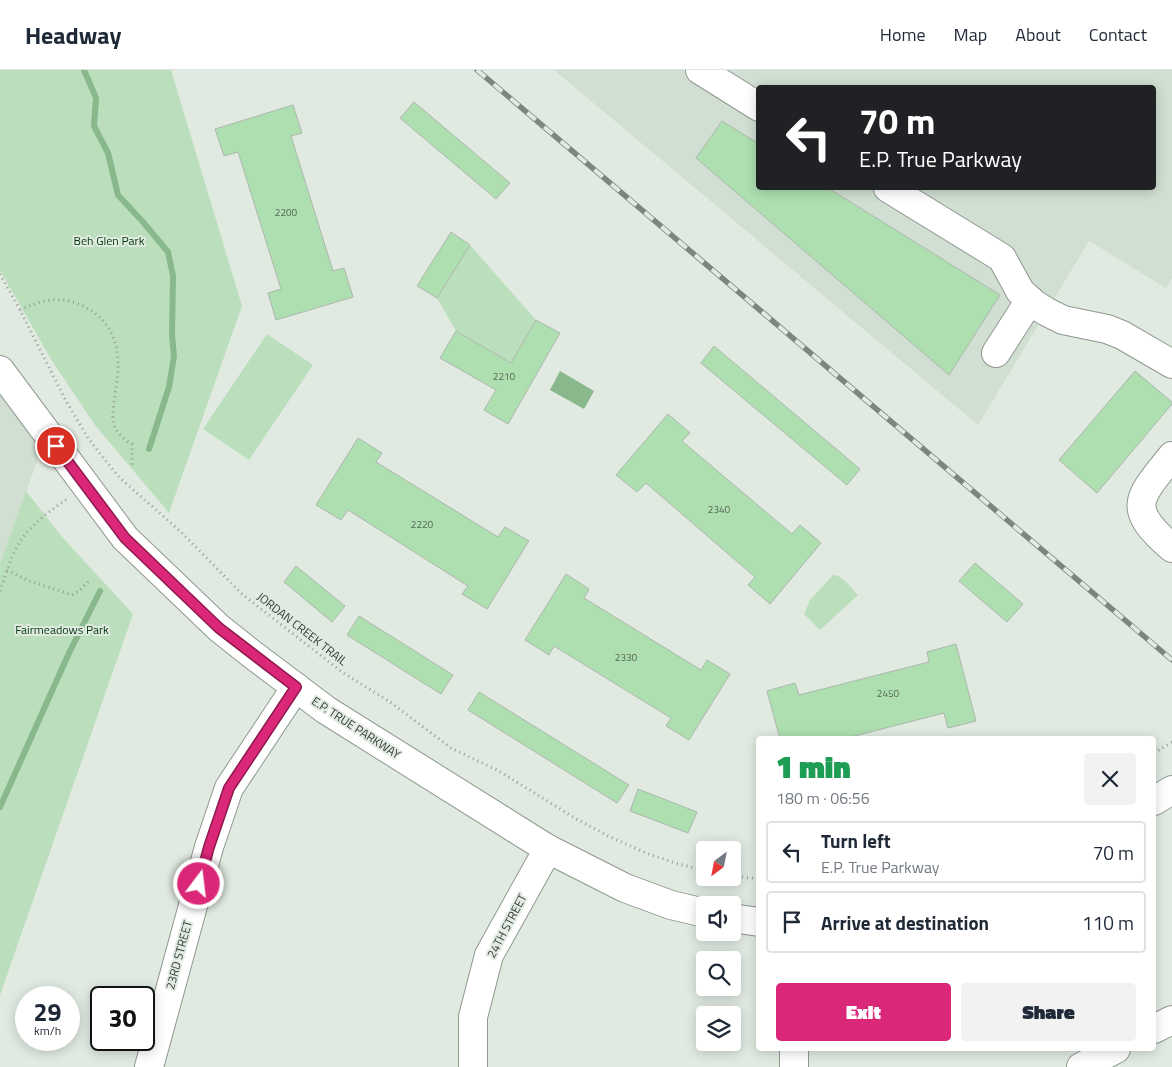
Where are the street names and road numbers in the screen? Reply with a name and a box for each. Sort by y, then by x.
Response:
street label: JORDAN CREEK TRAIL [253,587,352,670]
street label: E.P. TRUE PARKWAY [308,692,405,764]
street label: 24TH STREET [482,890,532,961]
street label: 23RD STREET [160,917,197,992]

